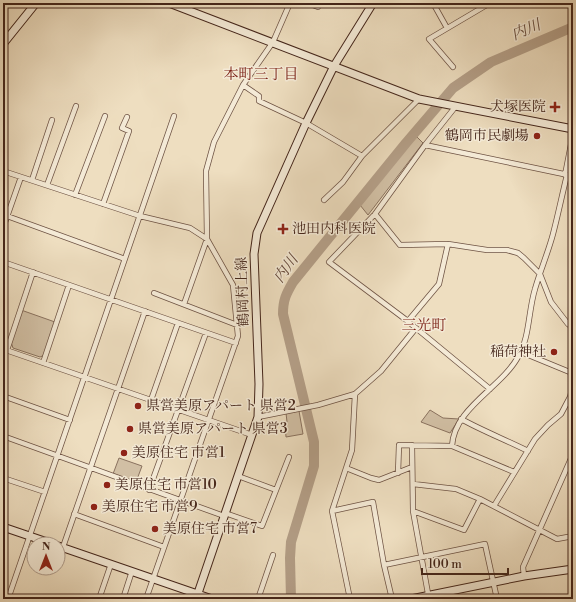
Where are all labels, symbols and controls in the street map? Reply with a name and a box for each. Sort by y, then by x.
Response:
water label: 内川 [508,15,545,45]
district label: 本町三丁目 [223,65,299,84]
place label: 犬塚医院 [490,98,546,116]
marker: 犬塚医院 [549,101,561,113]
place label: 鶴岡市民劇場 [445,127,529,145]
marker: 鶴岡市民劇場 [532,131,542,141]
place label: 池田内科医院 [292,220,376,238]
marker: 池田内科医院 [277,223,289,235]
water label: 内川 [270,250,304,287]
street label: 鶴岡村上線 [233,257,253,327]
district label: 三光町 [401,316,447,335]
place label: 稲荷神社 [490,343,546,361]
marker: 稲荷神社 [549,347,559,357]
place label: 県営美原アパート 県営2 [146,397,296,415]
marker: 県営美原アパート 県営2 [133,401,143,411]
place label: 県営美原アパート 県営3 [138,420,288,438]
marker: 県営美原アパート 県営3 [125,424,135,434]
place label: 美原住宅 市営1 [132,444,225,462]
marker: 美原住宅 市営1 [119,448,129,458]
place label: 美原住宅 市営10 [115,476,217,494]
marker: 美原住宅 市営10 [102,480,112,490]
place label: 美原住宅 市営9 [102,498,197,516]
marker: 美原住宅 市営9 [89,502,99,512]
place label: 美原住宅 市営7 [163,520,257,538]
marker: 美原住宅 市営7 [150,524,160,534]
north arrow [26,536,66,576]
text: N [42,540,51,554]
scale bar [422,550,508,576]
text: 100 m [428,557,462,572]

